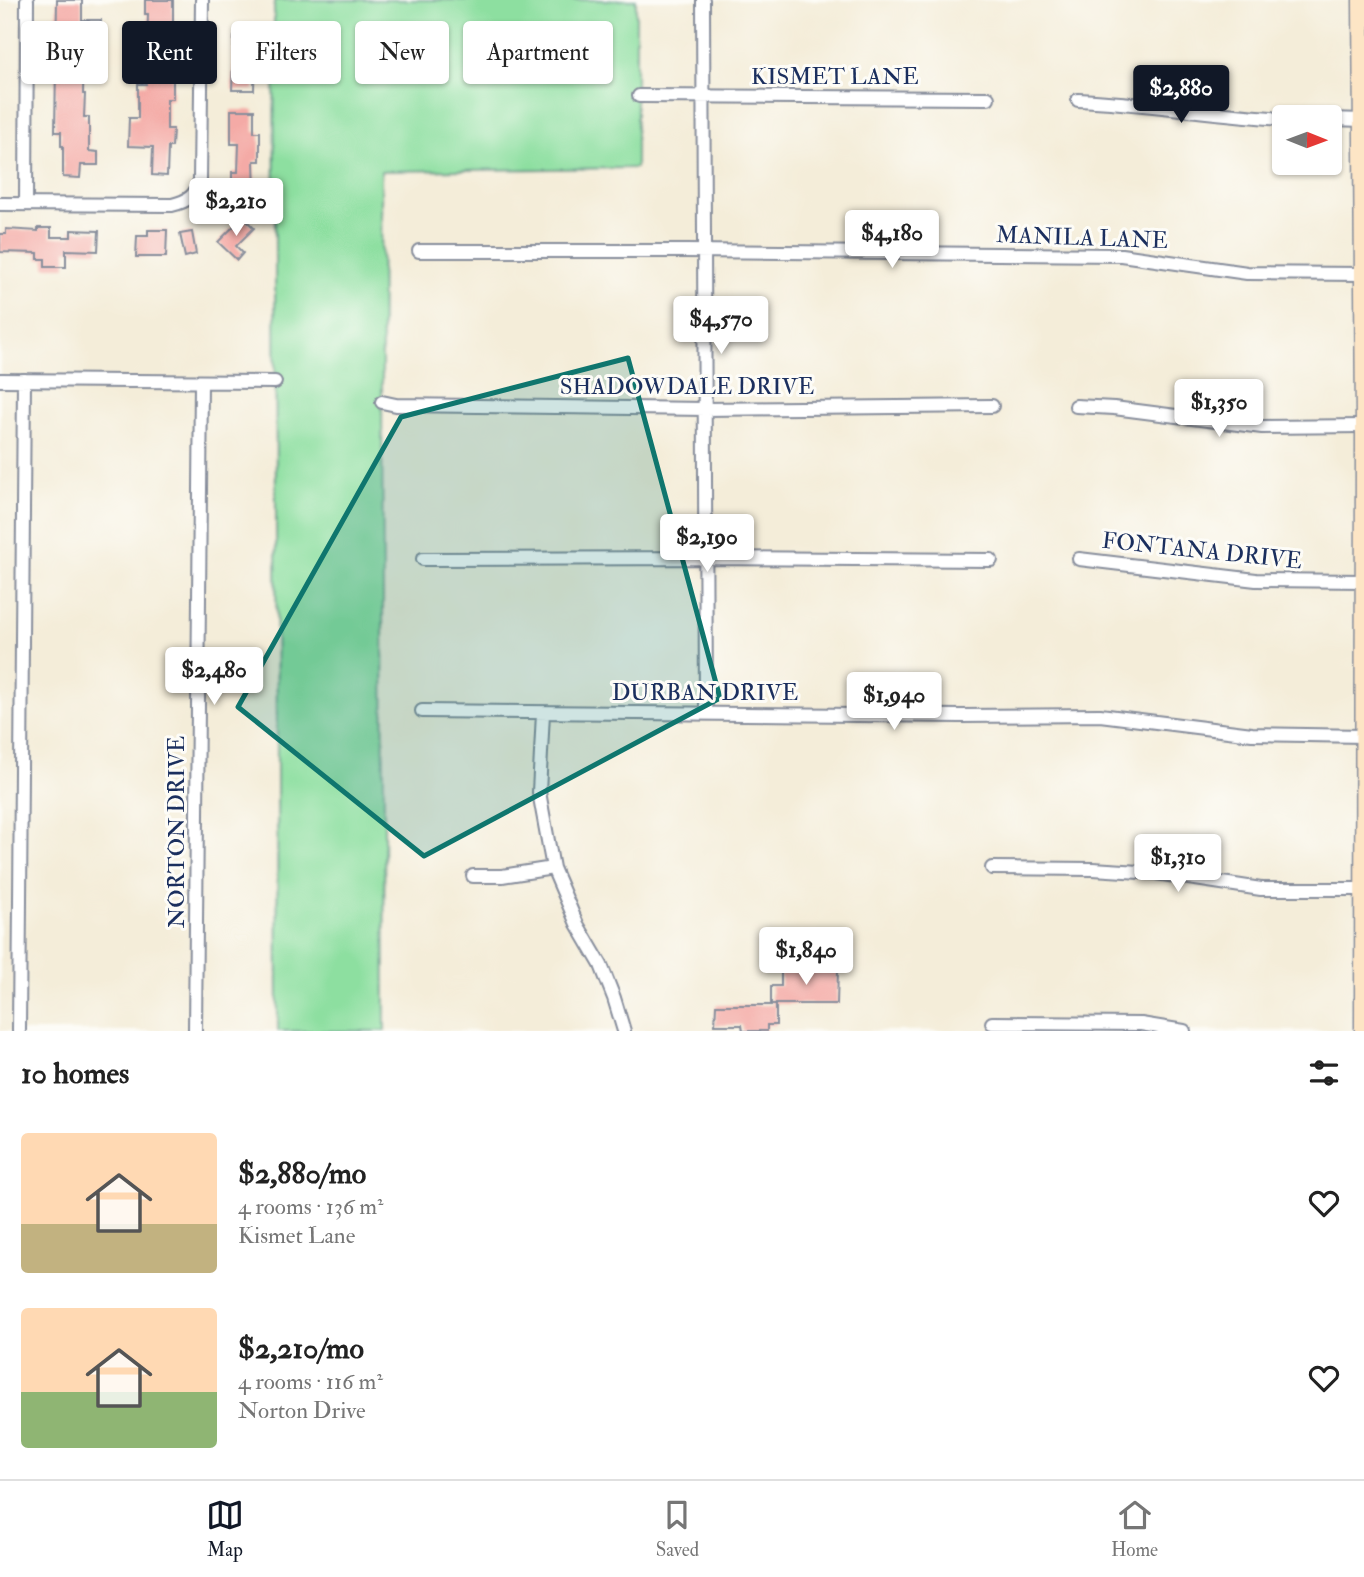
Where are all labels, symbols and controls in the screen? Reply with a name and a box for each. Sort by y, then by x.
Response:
chip: Buy [21,21,108,84]
chip: Rent [122,21,217,84]
chip: Filters [231,21,341,84]
chip: New [355,21,449,84]
chip: Apartment [463,21,613,84]
street label: KISMET LANE [751,62,919,91]
pin: $2,880 [1124,66,1238,125]
text: $2,880 [1149,73,1213,102]
north arrow [1272,105,1342,175]
map controls [1272,105,1342,175]
pin: $2,210 [179,178,293,238]
text: $2,210 [205,186,267,215]
pin: $4,180 [835,210,949,270]
text: $4,180 [861,218,923,247]
street label: MANILA LANE [995,220,1169,255]
pin: $4,570 [664,296,778,356]
text: $4,570 [689,304,753,333]
street label: SHADOWDALE DRIVE [560,372,814,401]
pin: $1,350 [1162,380,1276,439]
text: $1,350 [1190,387,1248,416]
pin: $2,190 [650,514,764,574]
text: $2,190 [676,522,738,551]
street label: FONTANA DRIVE [1100,526,1303,575]
pin: $2,480 [157,648,271,707]
text: $2,480 [181,655,247,684]
pin: $1,940 [837,672,951,732]
street label: DURBAN DRIVE [612,678,798,707]
text: $1,940 [863,680,925,709]
street label: NORTON DRIVE [162,736,191,928]
pin: $1,310 [1121,834,1235,894]
text: $1,310 [1150,842,1206,871]
pin: $1,840 [749,928,863,987]
text: $1,840 [775,935,837,964]
icon: filters [1305,1054,1343,1092]
text: 10 homes [21,1055,129,1092]
text: $2,880/mo [238,1155,366,1192]
icon: home [77,1161,161,1245]
icon: heart [1305,1184,1343,1222]
text: 4 rooms · 136 m² [238,1192,384,1221]
text: Kismet Lane [238,1221,355,1250]
text: $2,210/mo [238,1330,364,1367]
icon: home [77,1336,161,1420]
icon: heart [1305,1359,1343,1397]
text: 4 rooms · 116 m² [238,1367,383,1396]
text: Norton Drive [238,1396,366,1425]
tab: Map [206,1496,244,1562]
tab: Saved [656,1496,699,1562]
tab: Home [1111,1496,1158,1562]

